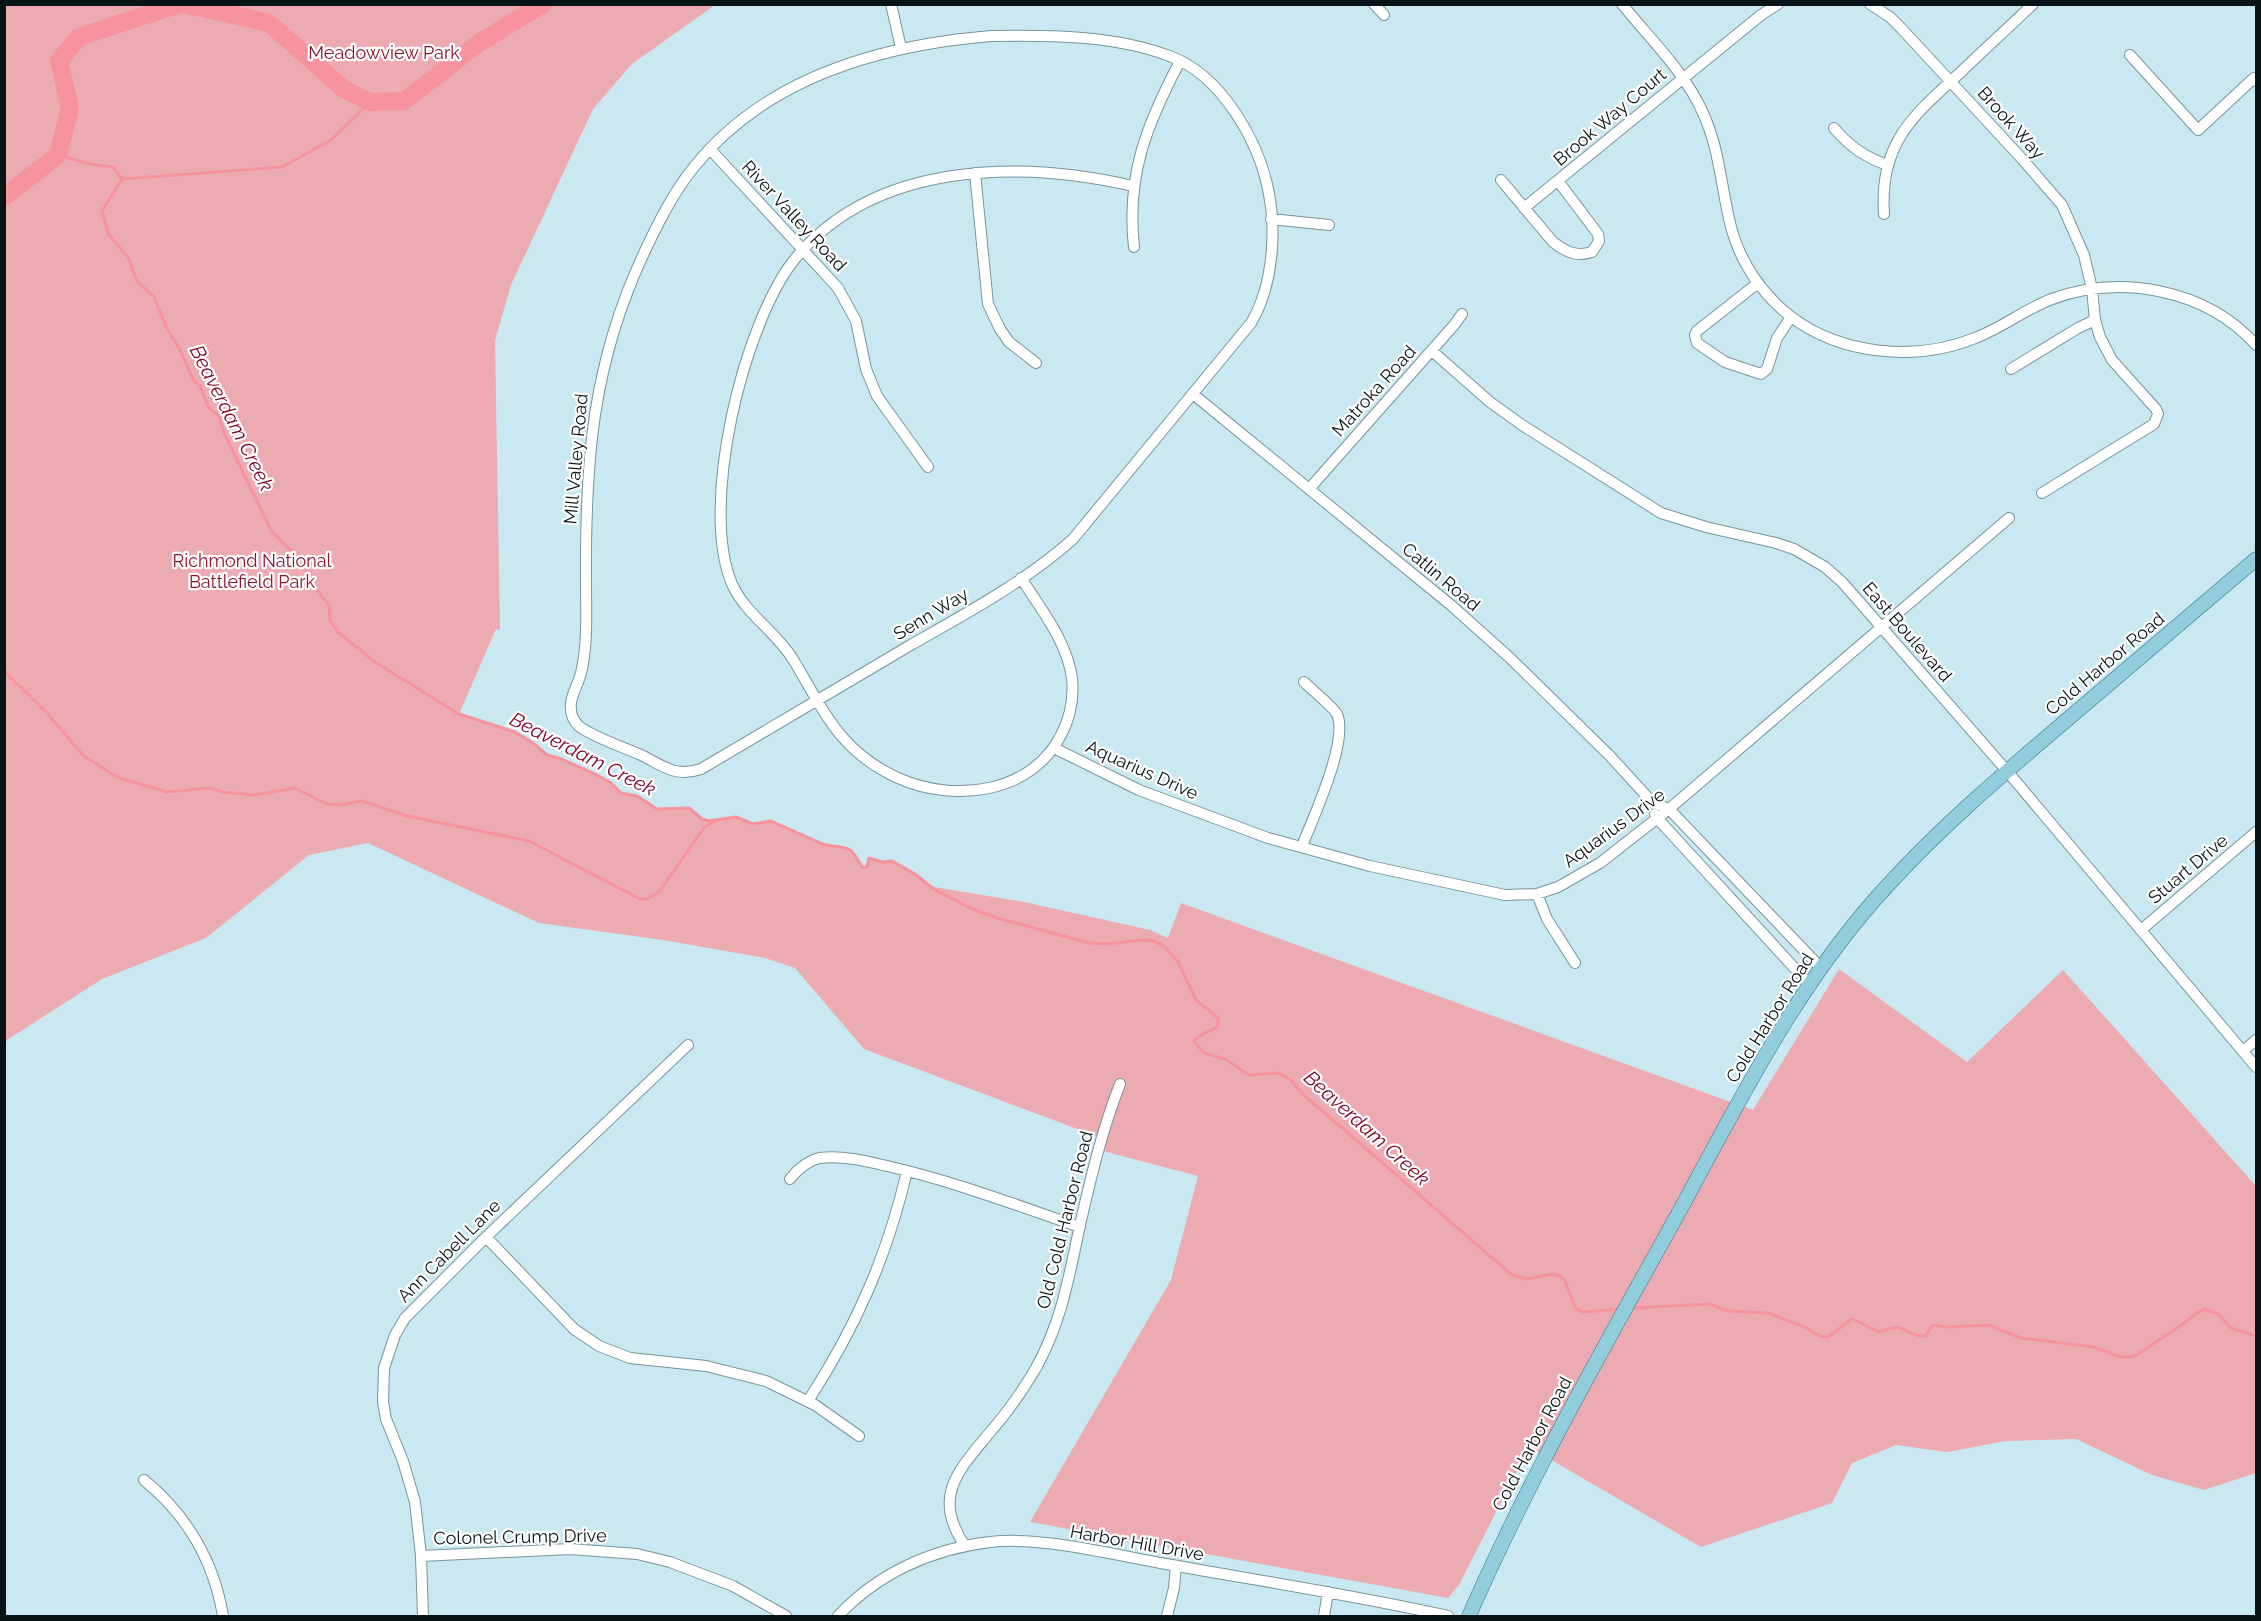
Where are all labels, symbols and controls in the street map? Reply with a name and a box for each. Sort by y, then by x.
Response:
park label: Meadowview Park [308,42,460,63]
street label: Brook Way Court [1549,63,1670,170]
street label: Brook Way [1973,82,2049,163]
street label: River Valley Road [738,156,851,275]
water label: Beaverdam Creek [185,341,279,495]
street label: Matroka Road [1327,341,1420,441]
street label: Mill Valley Road [559,393,592,525]
street label: Catlin Road [1398,538,1485,615]
park label: Richmond National Battlefield Park [173,550,332,592]
street label: East Boulevard [1858,578,1956,686]
street label: Senn Way [890,583,972,644]
street label: Cold Harbor Road [2041,608,2168,719]
water label: Beaverdam Creek [506,707,660,801]
street label: Aquarius Drive [1083,735,1202,804]
street label: Aquarius Drive [1559,783,1669,872]
street label: Stuart Drive [2144,829,2232,908]
street label: Cold Harbor Road [1721,949,1818,1086]
water label: Beaverdam Creek [1299,1065,1435,1191]
street label: Old Cold Harbor Road [1032,1129,1097,1311]
street label: Ann Cabell Lane [393,1195,505,1306]
street label: Cold Harbor Road [1487,1373,1576,1514]
street label: Harbor Hill Drive [1068,1520,1206,1565]
street label: Colonel Crump Drive [433,1524,607,1549]

